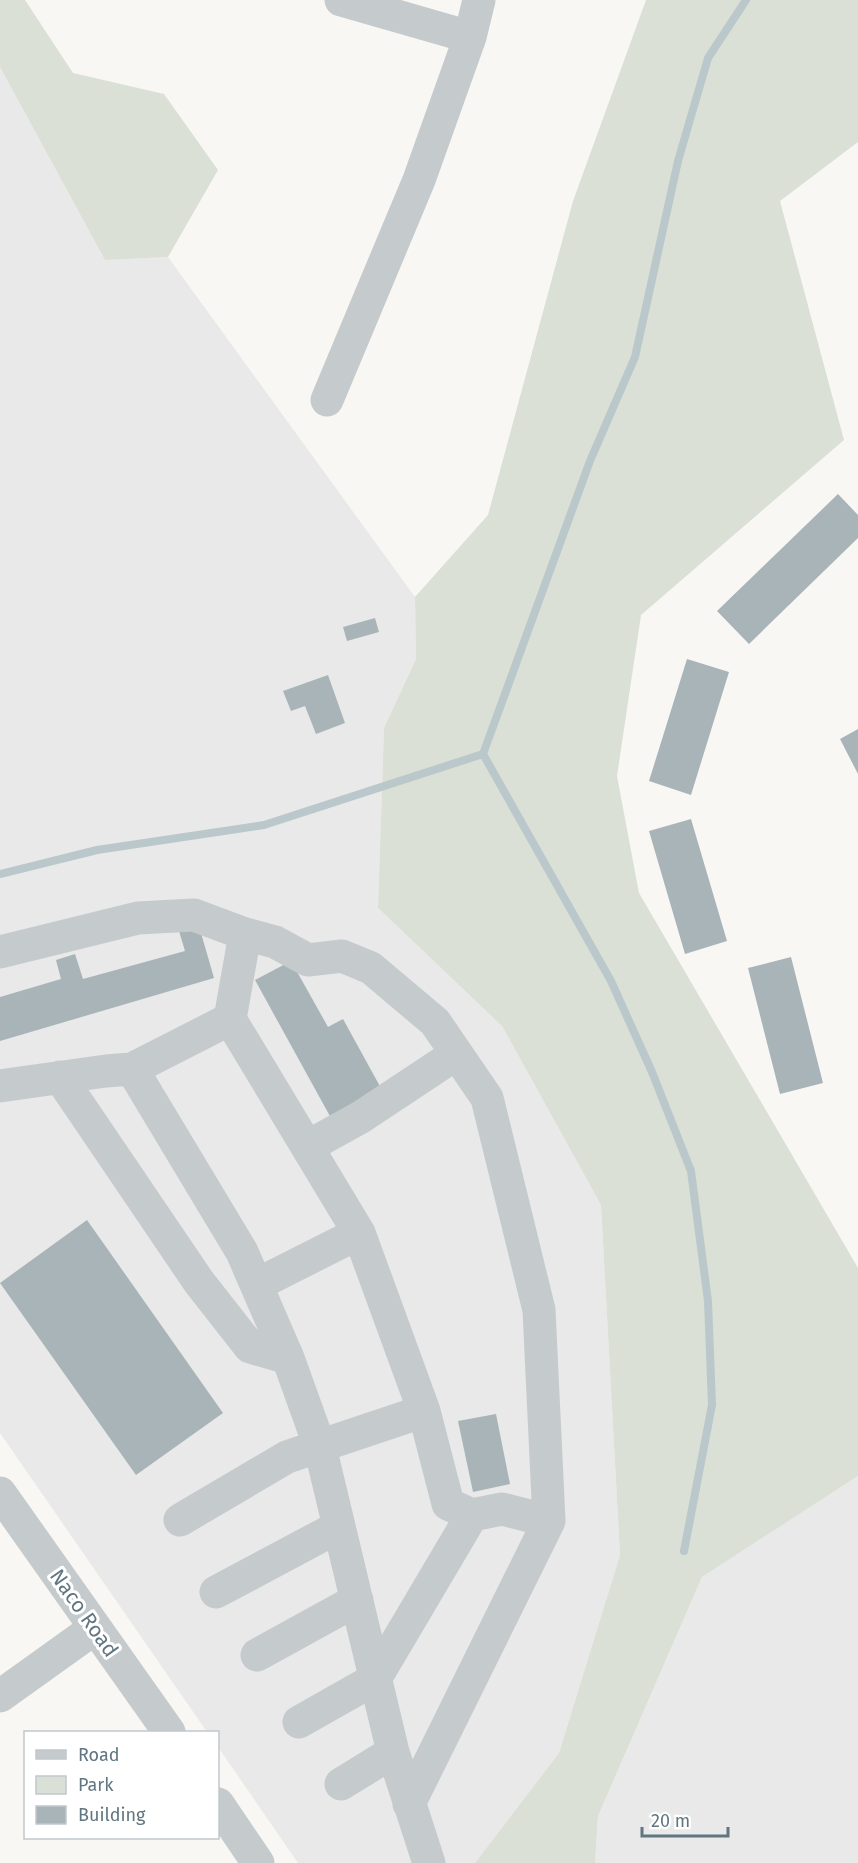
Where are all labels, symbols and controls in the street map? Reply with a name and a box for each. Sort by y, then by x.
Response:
street label: Naco Road [44,1564,124,1662]
legend [24,1731,219,1839]
text: Road [78,1744,120,1766]
text: Park [78,1774,114,1796]
scale bar [642,1800,728,1838]
text: Building [78,1804,146,1826]
text: 20 m [651,1810,690,1832]

